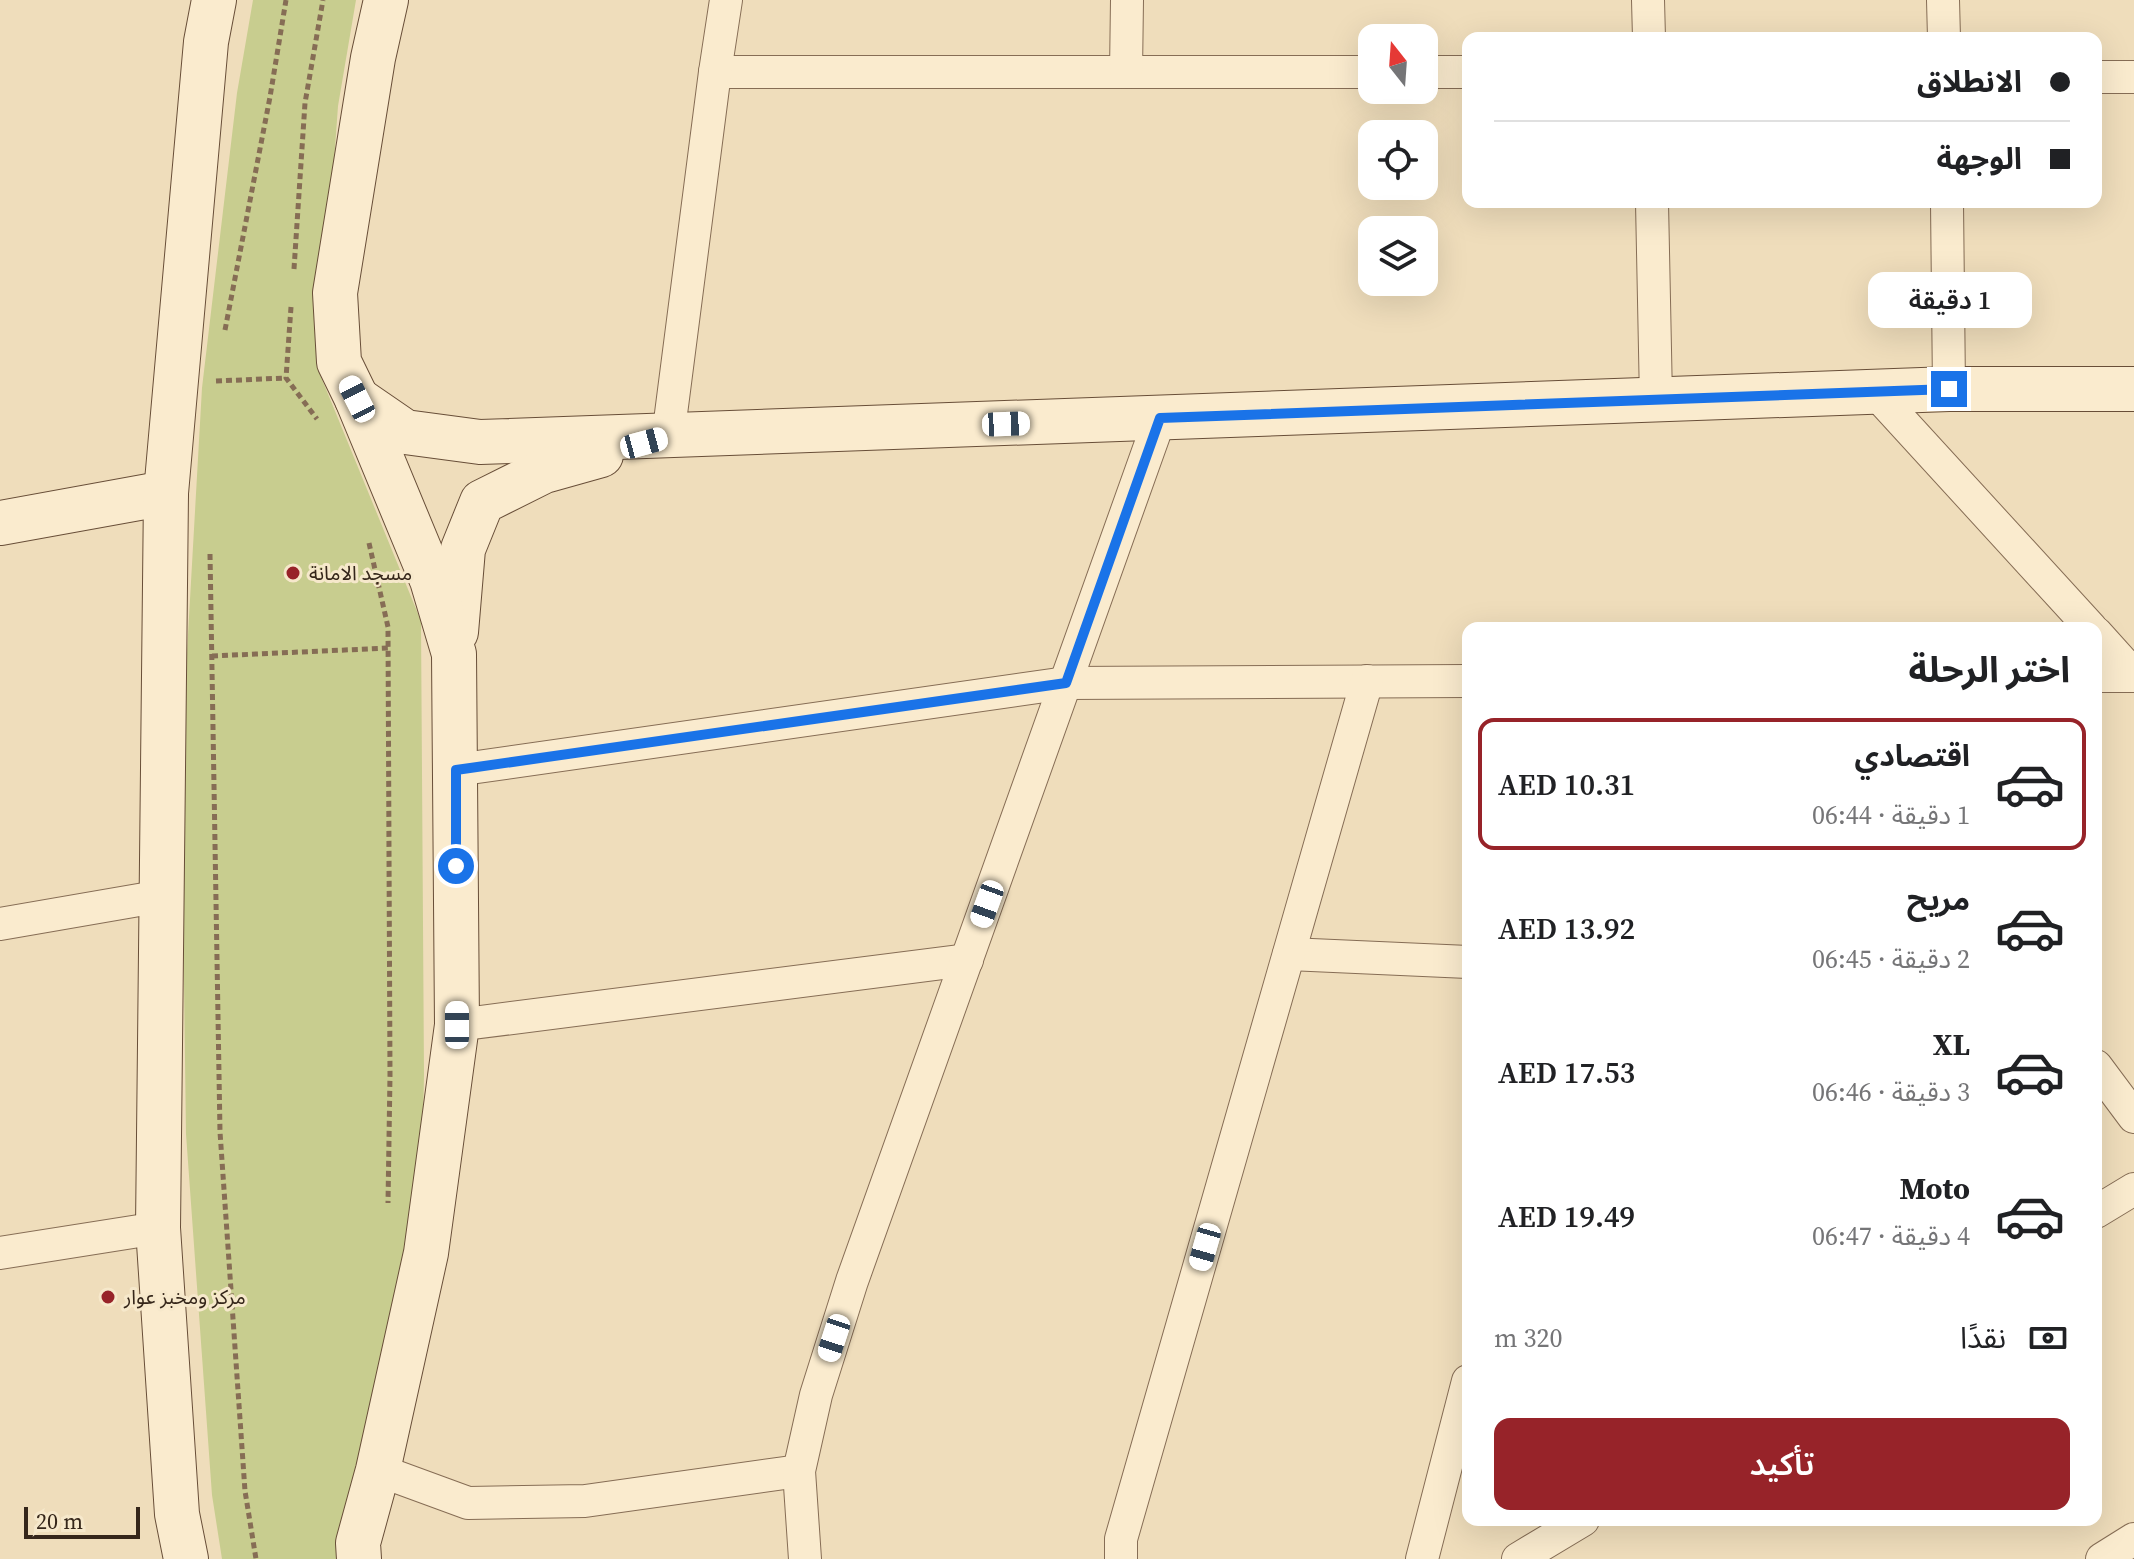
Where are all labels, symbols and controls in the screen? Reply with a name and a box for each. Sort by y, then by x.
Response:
north arrow [1358,24,1438,104]
map controls [1358,24,1438,296]
text: الانطلاق [1917,61,2022,102]
button: locate [1358,120,1438,200]
text: الوجهة [1937,138,2022,179]
button: layers [1358,216,1438,296]
callout: 1 دقيقة [1867,273,2031,329]
text: 1 دقيقة [1909,282,1991,318]
route end [1931,371,1967,407]
car [335,372,379,426]
car [982,411,1030,437]
car [618,425,670,461]
place label: مسجد الامانة [309,559,412,587]
marker: مسجد الامانة [284,564,302,582]
text: اختر الرحلة [1909,645,2070,694]
text: اقتصادي [1855,735,1970,776]
icon: car [1994,748,2066,820]
text: AED 10.31 [1498,764,1635,805]
text: 1 دقيقة · 06:44 [1812,797,1970,833]
route start [438,848,474,884]
car [968,877,1006,931]
text: مريح [1907,879,1970,920]
icon: car [1994,892,2066,964]
text: AED 13.92 [1498,908,1635,949]
text: 2 دقيقة · 06:45 [1812,941,1970,977]
car [445,1001,469,1049]
text: XL [1933,1024,1970,1065]
icon: car [1994,1036,2066,1108]
text: AED 17.53 [1498,1052,1635,1093]
text: 3 دقيقة · 06:46 [1812,1074,1970,1110]
text: Moto [1899,1168,1970,1209]
icon: car [1994,1180,2066,1252]
text: AED 19.49 [1498,1196,1635,1237]
text: 4 دقيقة · 06:47 [1812,1218,1970,1254]
car [1187,1221,1223,1273]
place label: مركز ومخبز عوار [123,1283,246,1311]
marker: مركز ومخبز عوار [99,1288,117,1306]
car [815,1311,853,1365]
icon: cash [2026,1316,2070,1360]
text: نقدًا [1960,1317,2006,1358]
text: 320 m [1494,1320,1563,1356]
button: تأكيد [1494,1418,2070,1510]
scale bar [24,1503,140,1539]
text: 20 m [36,1506,83,1536]

